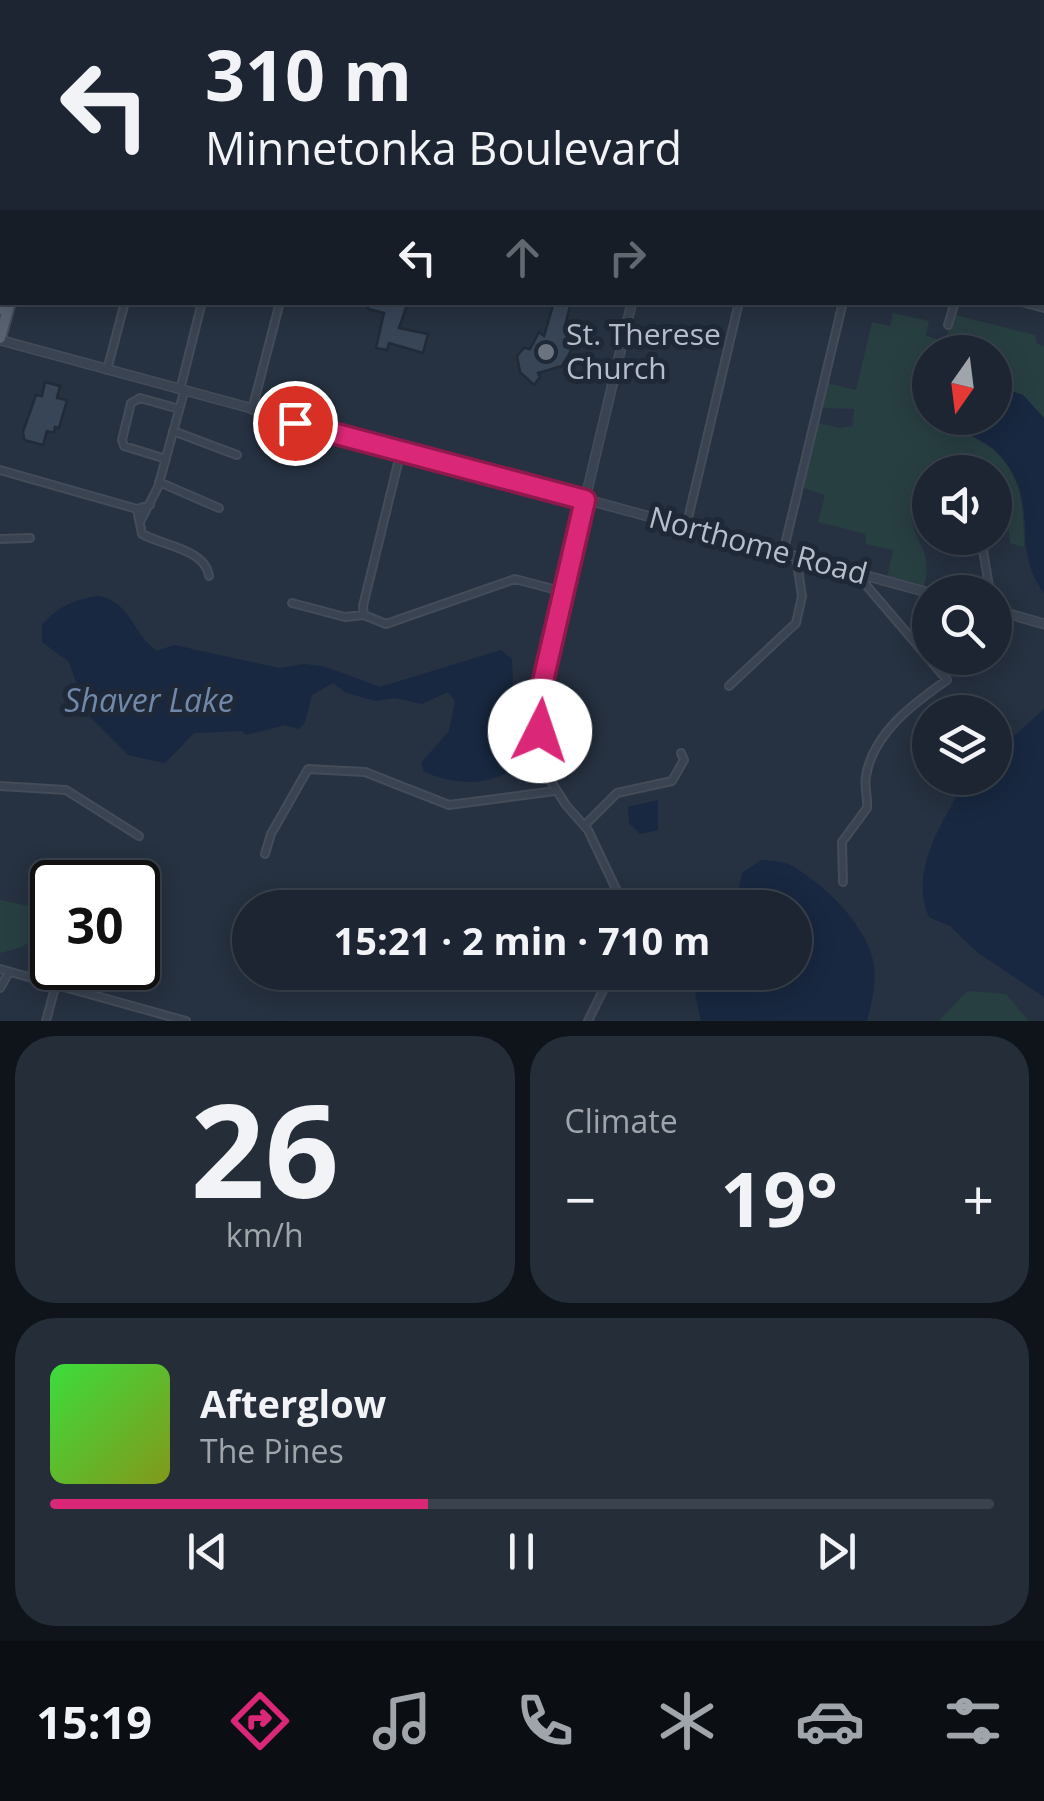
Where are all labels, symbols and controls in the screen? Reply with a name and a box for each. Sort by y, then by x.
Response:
text: 310 m [205,26,412,122]
icon: left [40,40,170,170]
text: Minnetonka Boulevard [205,117,682,178]
icon: left [390,230,445,285]
icon: ahead [495,230,550,285]
icon: right [600,230,655,285]
place label: St. Therese Church [566,313,721,388]
north arrow [912,335,1012,435]
map controls [912,335,1012,795]
marker: St. Therese Church [535,341,557,363]
pin [253,381,338,466]
icon: arrive [268,396,323,451]
button: sound [912,455,1012,555]
street label: Northome Road [645,496,872,593]
button: search [912,575,1012,675]
water label: Shaver Lake [64,678,234,721]
position arrow [488,679,592,783]
button: layers [912,695,1012,795]
speed limit sign: 30 [30,860,160,990]
text: 15:21 · 2 min · 710 m [334,914,710,966]
text: 26 [190,1059,339,1236]
text: Climate [565,1099,678,1142]
text: 19° [720,1147,838,1249]
text: − [565,1161,596,1236]
text: + [963,1161,994,1236]
text: km/h [226,1213,304,1256]
text: Afterglow [200,1377,386,1429]
text: The Pines [200,1429,344,1472]
icon: previous [180,1524,235,1579]
icon: pause [494,1524,549,1579]
icon: next [809,1524,864,1579]
icon: directions [225,1686,295,1756]
icon: music [367,1686,437,1756]
icon: phone [510,1686,580,1756]
icon: climate [652,1686,722,1756]
icon: car [795,1686,865,1756]
icon: filters [938,1686,1008,1756]
text: 15:19 [36,1691,152,1752]

